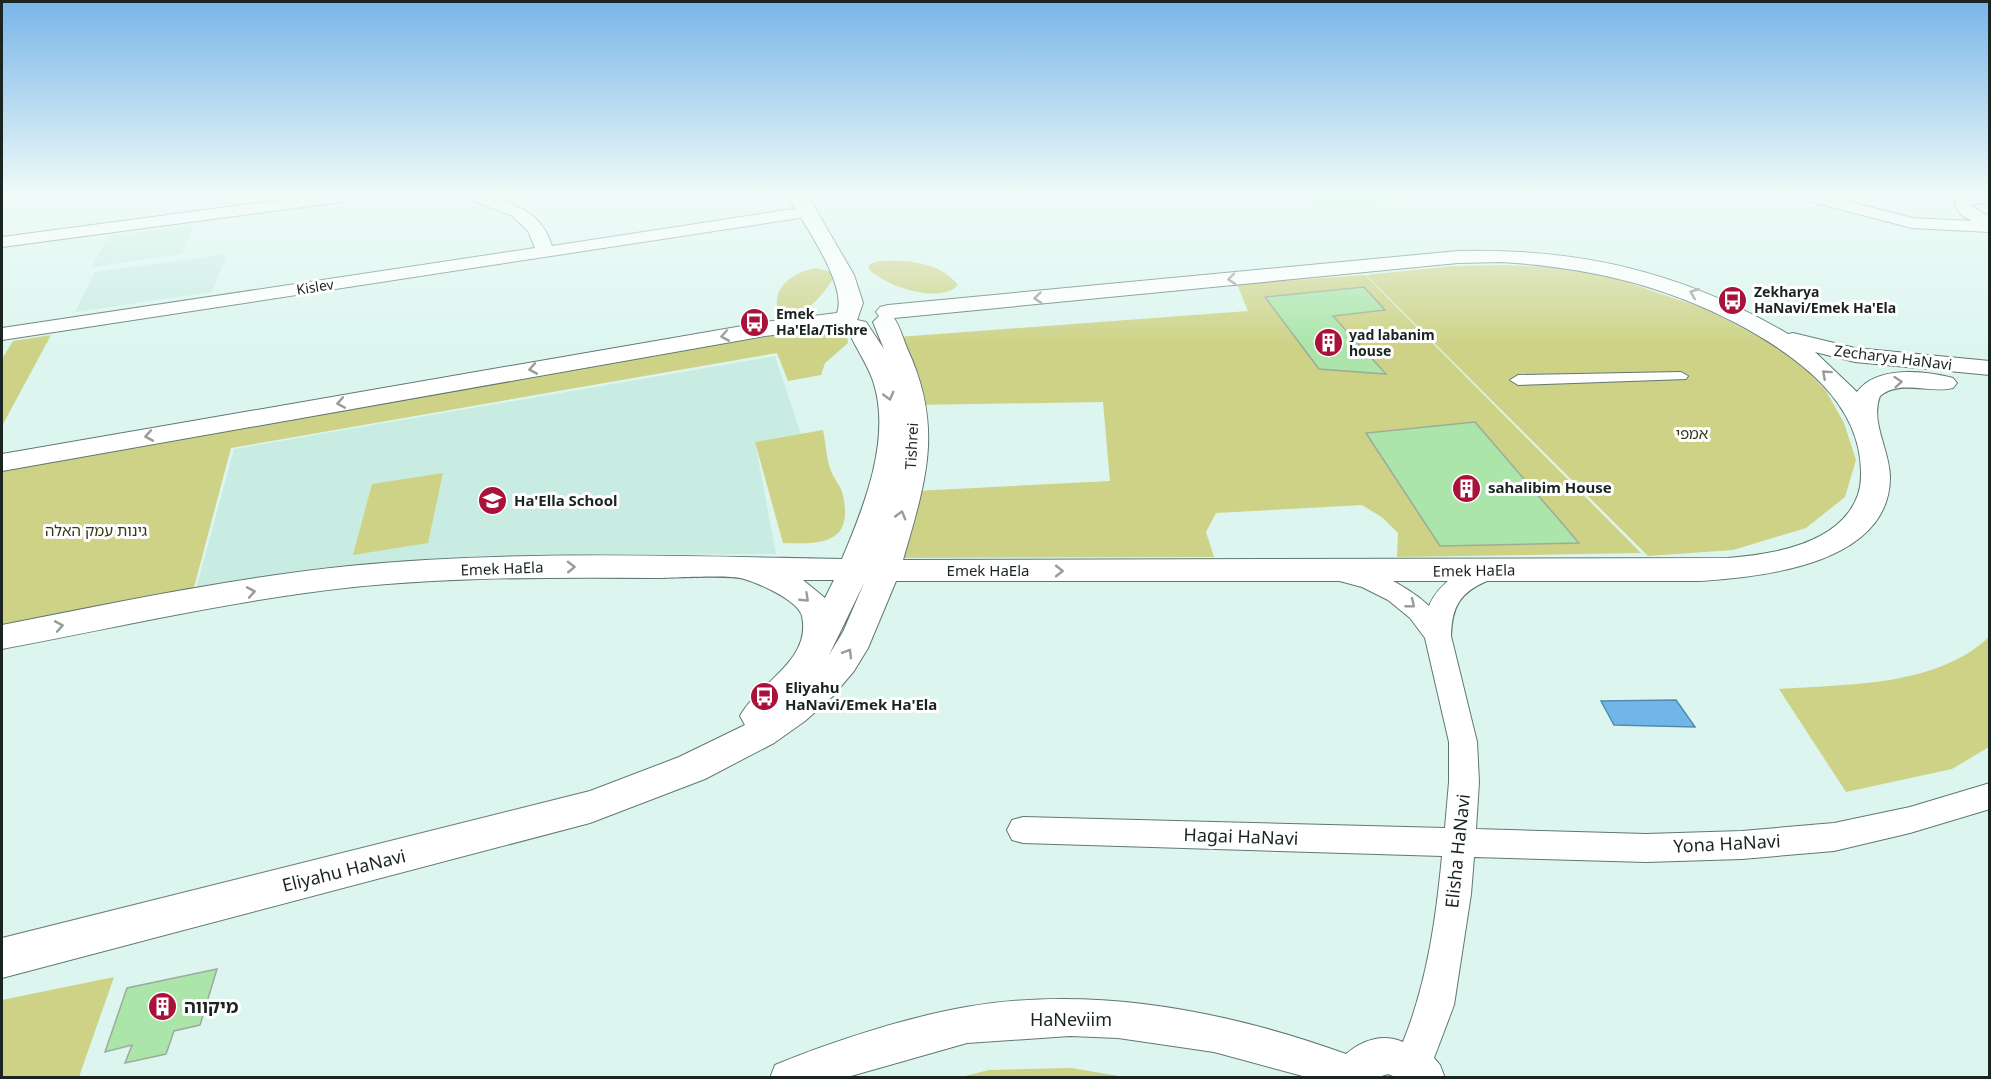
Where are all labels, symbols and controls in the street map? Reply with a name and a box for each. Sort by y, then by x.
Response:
one-way arrow [1227,272,1236,285]
street label: Kislev [295,274,336,299]
place label: Zekharya HaNavi/Emek Ha'Ela [1754,282,1896,317]
bus stop icon: Zekharya HaNavi/Emek Ha'Ela [1717,284,1749,316]
one-way arrow [1689,288,1700,300]
one-way arrow [1033,291,1042,304]
place label: Emek Ha'Ela/Tishre [776,304,868,339]
bus stop icon: Emek Ha'Ela/Tishre [739,306,771,338]
place label: yad labanim house [1349,325,1435,360]
building icon: yad labanim house [1312,327,1344,359]
one-way arrow [721,329,731,342]
street label: Zecharya HaNavi [1833,340,1953,374]
one-way arrow [529,363,538,375]
one-way arrow [1822,370,1833,381]
one-way arrow [1893,376,1903,389]
one-way arrow [882,391,895,401]
one-way arrow [336,396,346,409]
street label: Tishrei [900,422,922,470]
park label: אמפי [1676,423,1708,443]
one-way arrow [144,429,154,442]
building icon: sahalibim House [1451,472,1483,504]
place label: sahalibim House [1488,477,1612,497]
school or university icon: Ha'Ella School [477,485,509,517]
place label: Ha'Ella School [514,490,618,510]
one-way arrow [894,510,906,521]
park label: גינות עמק האלה [45,520,147,540]
street label: Emek HaEla [460,557,544,579]
street label: Emek HaEla [1432,559,1516,581]
street label: Emek HaEla [947,560,1029,580]
one-way arrow [566,561,575,573]
one-way arrow [1055,565,1064,577]
one-way arrow [246,586,256,598]
one-way arrow [798,591,808,602]
one-way arrow [1404,596,1415,607]
one-way arrow [54,621,64,633]
one-way arrow [840,649,852,659]
place label: Eliyahu HaNavi/Emek Ha'Ela [785,677,937,714]
bus stop icon: Eliyahu HaNavi/Emek Ha'Ela [748,681,780,713]
street label: Elisha HaNavi [1439,793,1475,909]
street label: Hagai HaNavi [1183,822,1299,850]
street label: Yona HaNavi [1673,828,1781,858]
street label: Eliyahu HaNavi [279,843,408,897]
building icon: מיקווה [147,991,179,1023]
place label: מיקווה [184,994,239,1018]
street label: HaNeviim [1030,1007,1112,1031]

